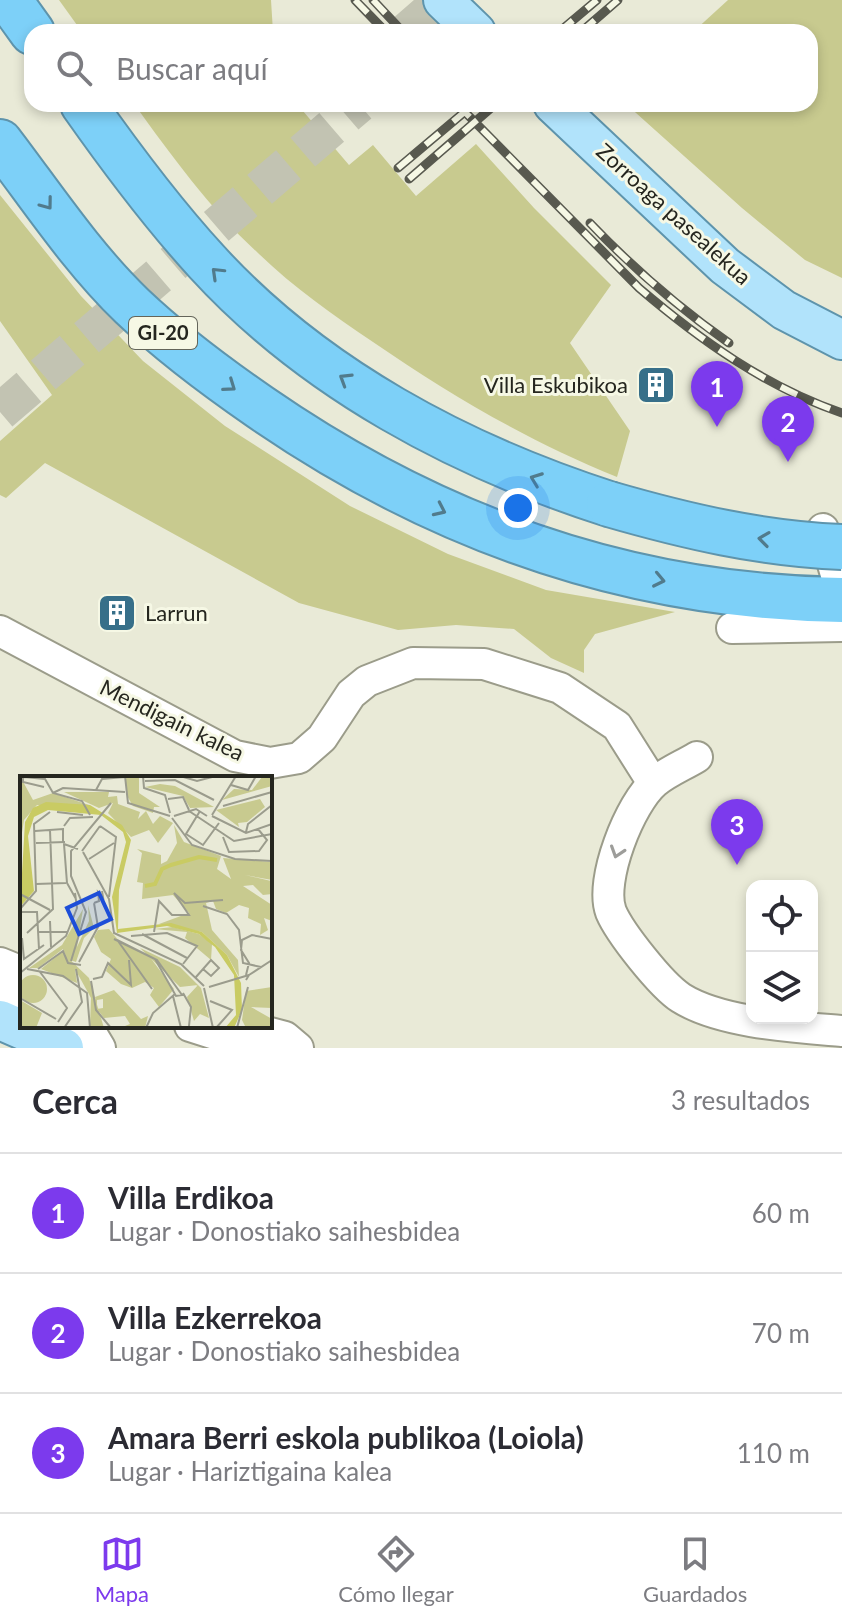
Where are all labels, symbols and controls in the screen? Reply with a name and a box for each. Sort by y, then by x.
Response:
search box [24,24,818,112]
icon: search [52,46,96,90]
text: Buscar aquí [116,50,268,86]
street label: Zorroaga pasealekua [591,137,757,290]
one-way arrow [37,195,51,210]
one-way arrow [212,268,227,282]
road number: GI-20 [129,317,197,349]
pin: 1 [691,361,743,427]
building icon: Villa Eskubikoa [635,364,677,406]
place label: Villa Eskubikoa [484,371,628,398]
one-way arrow [340,373,354,388]
one-way arrow [221,377,235,392]
pin: 2 [762,396,814,462]
one-way arrow [529,472,543,488]
your location [498,488,538,528]
one-way arrow [432,500,447,516]
one-way arrow [758,531,771,548]
one-way arrow [653,571,666,588]
building icon: Larrun [96,592,138,634]
place label: Larrun [145,599,208,626]
street label: Mendigain kalea [96,673,249,766]
inset map [20,776,272,1028]
pin: 3 [711,799,763,865]
one-way arrow [610,845,626,858]
map controls [746,880,818,1024]
button: locate [746,880,818,952]
button: layers [746,952,818,1024]
text: Cerca [32,1080,118,1121]
text: 3 resultados [671,1084,810,1116]
text: Villa Erdikoa [108,1179,274,1215]
text: 1 [50,1197,66,1229]
text: 60 m [752,1197,810,1229]
text: Lugar · Donostiako saihesbidea [108,1215,460,1247]
text: Villa Ezkerrekoa [108,1299,322,1335]
text: 2 [50,1317,66,1349]
text: 70 m [752,1317,810,1349]
text: Lugar · Donostiako saihesbidea [108,1335,460,1367]
text: Amara Berri eskola publikoa (Loiola) [108,1419,584,1455]
text: 3 [50,1437,66,1469]
text: 110 m [737,1437,810,1469]
text: Lugar · Hariztigaina kalea [108,1455,392,1487]
tab: Mapa [95,1532,149,1607]
tab: Cómo llegar [338,1532,454,1607]
tab: Guardados [643,1532,747,1607]

